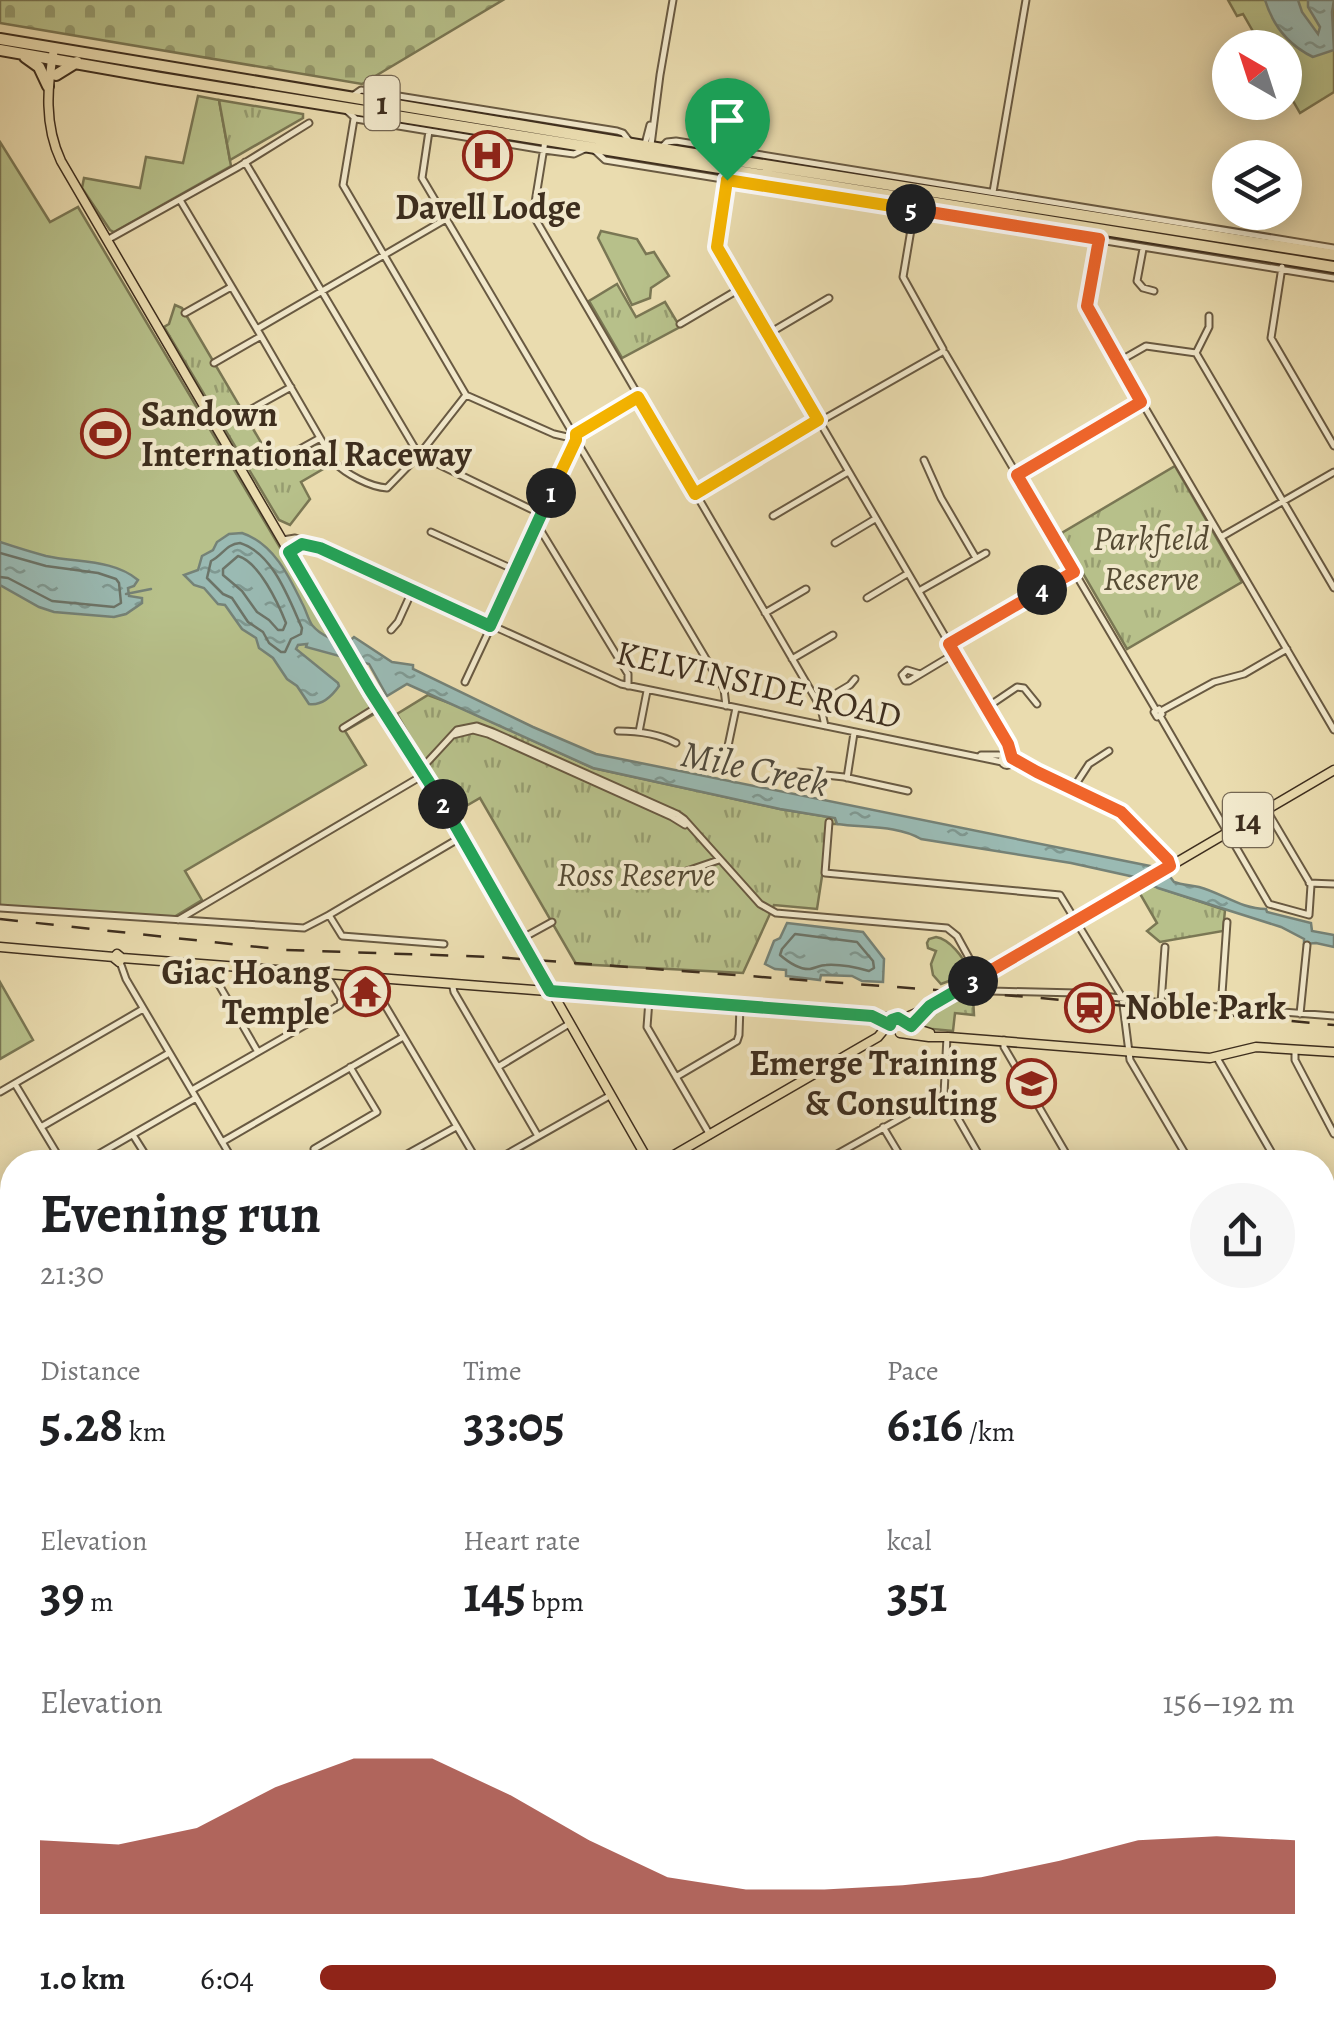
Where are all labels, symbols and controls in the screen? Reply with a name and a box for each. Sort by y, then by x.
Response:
north arrow [1212,30,1302,120]
map controls [1212,30,1302,230]
road number: 1 [364,76,400,130]
pin [685,78,770,181]
icon: arrive [700,93,755,148]
hospital icon: Davell Lodge [462,129,514,181]
button: layers [1212,140,1302,230]
place label: Davell Lodge [395,183,581,231]
pin: 5 [886,184,936,234]
text: 5 [905,190,917,228]
place label: Sandown International Raceway [141,390,472,478]
sports icon: Sandown International Raceway [80,408,132,460]
pin: 1 [526,468,576,518]
text: 1 [546,474,556,512]
park label: Parkfield Reserve [1093,514,1209,602]
pin: 4 [1017,565,1067,615]
text: 4 [1035,571,1049,609]
street label: KELVINSIDE ROAD [612,628,906,740]
water label: Mile Creek [677,727,833,809]
pin: 2 [418,779,468,829]
text: 2 [436,785,450,823]
road number: 14 [1223,793,1273,847]
park label: Ross Reserve [556,850,716,898]
place label: Giac Hoang Temple [162,948,330,1036]
pin: 3 [948,956,998,1006]
text: 3 [967,962,979,1000]
temple icon: Giac Hoang Temple [339,966,391,1018]
station icon: Noble Park [1064,981,1116,1033]
place label: Noble Park [1125,983,1286,1031]
place label: Emerge Training & Consulting [749,1039,997,1127]
school or university icon: Emerge Training & Consulting [1006,1057,1058,1109]
text: Evening run [40,1176,321,1251]
button: share [1190,1183,1295,1288]
text: 21:30 [40,1251,104,1295]
text: Distance [40,1352,140,1390]
text: Time [463,1352,522,1390]
text: Pace [887,1352,939,1390]
text: 5.28 [40,1390,123,1458]
text: 33:05 [463,1390,565,1458]
text: 6:16 [887,1390,963,1458]
text: km [123,1413,166,1451]
text: /km [963,1413,1015,1451]
text: Elevation [40,1522,147,1560]
text: Heart rate [463,1522,580,1560]
text: kcal [887,1522,932,1560]
text: 39 [40,1560,85,1628]
text: 145 [463,1560,526,1628]
text: 351 [887,1560,947,1628]
text: m [85,1583,114,1621]
text: bpm [526,1583,584,1621]
text: Elevation [40,1680,163,1724]
text: 156–192 m [1162,1680,1295,1724]
text: 1.0 km [40,1956,125,2000]
text: 6:04 [200,1956,254,2000]

